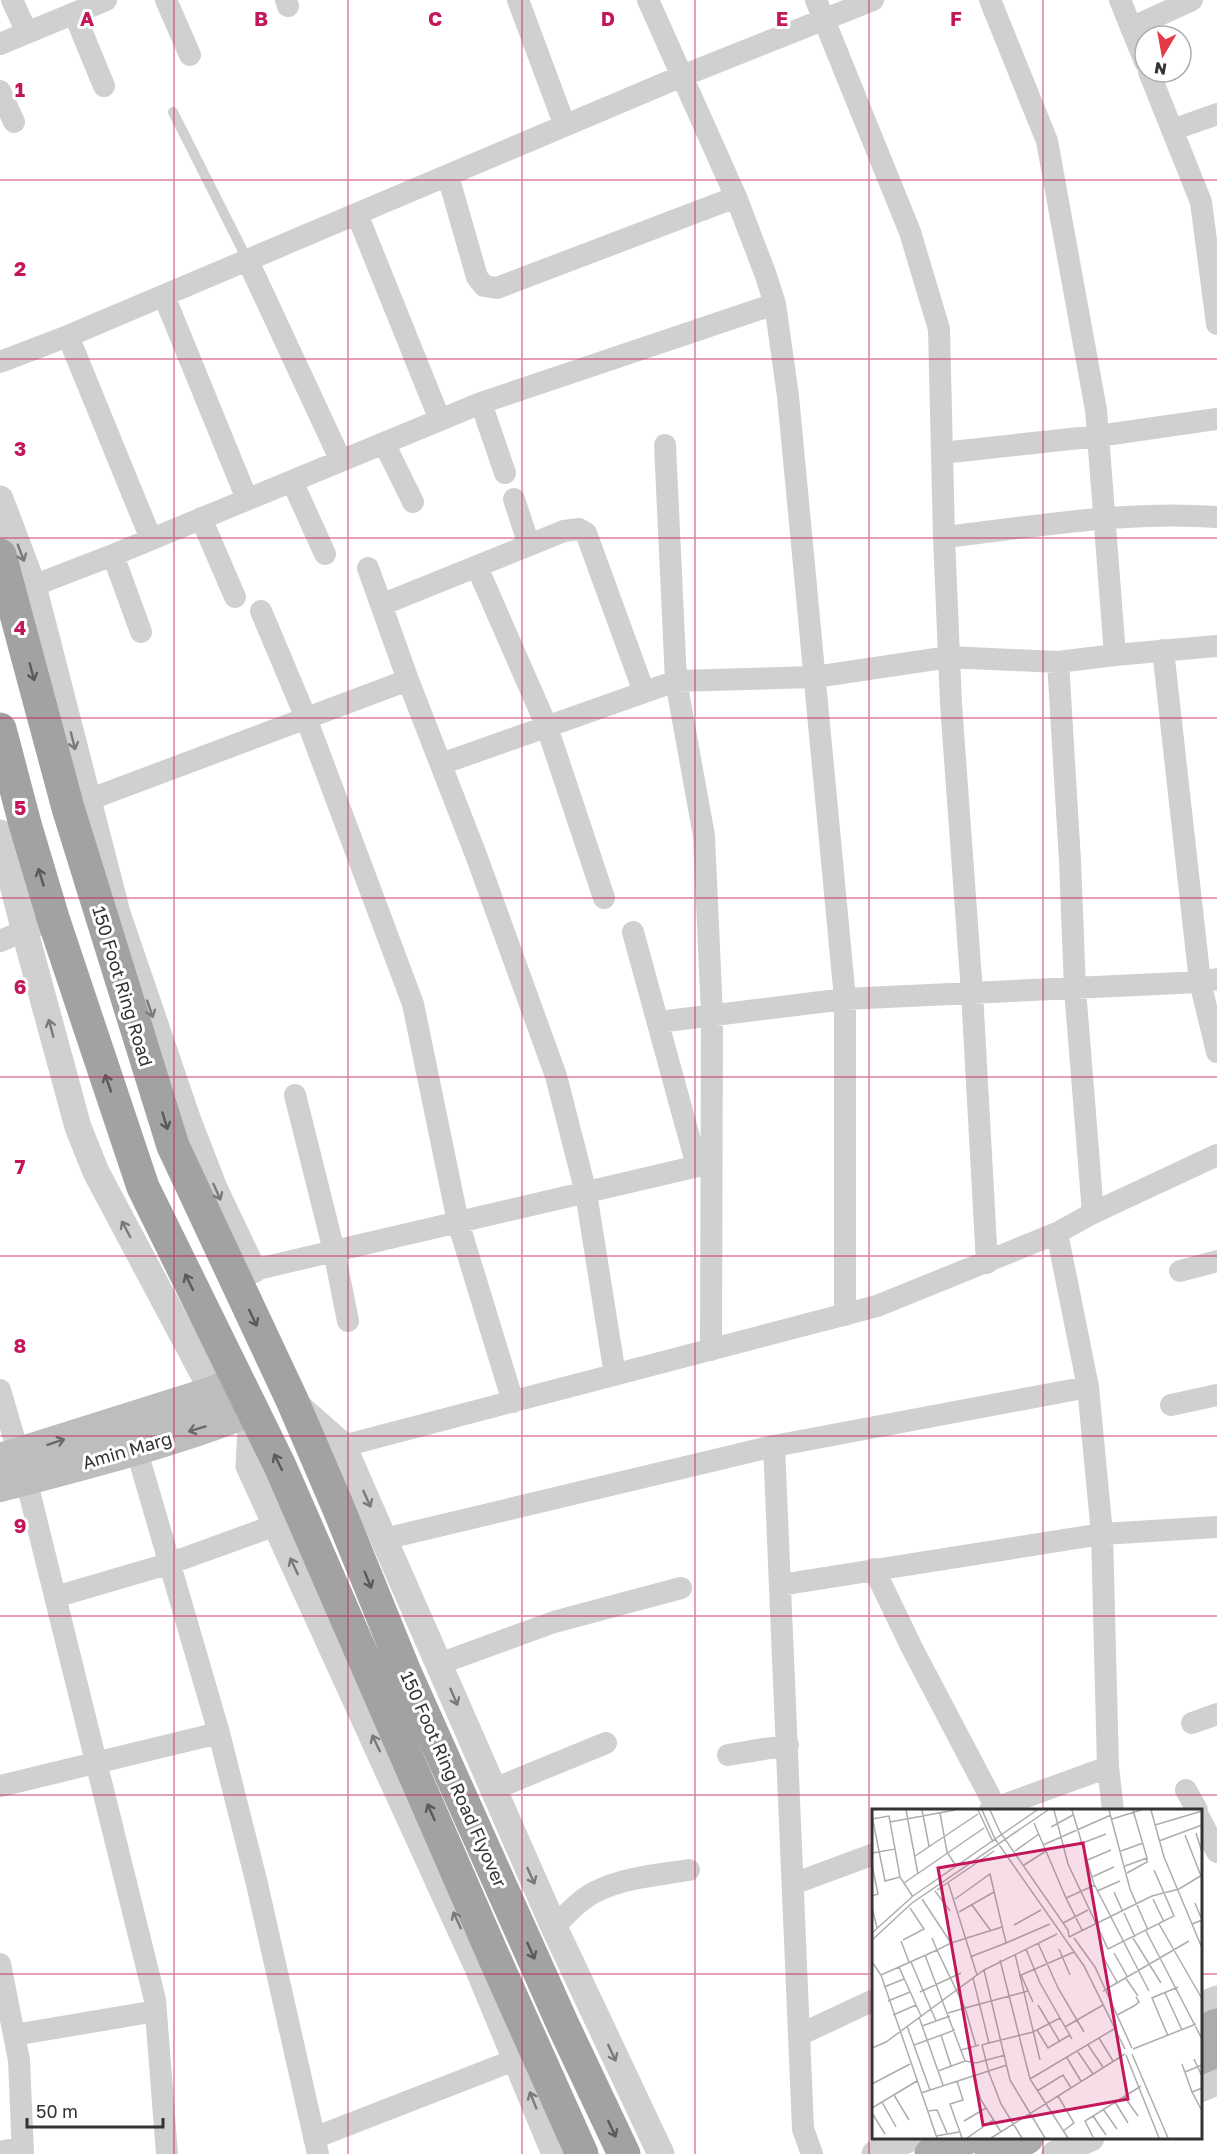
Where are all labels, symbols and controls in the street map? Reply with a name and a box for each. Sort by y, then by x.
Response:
text: A [80,6,94,30]
text: B [254,6,268,30]
text: C [428,6,442,30]
text: D [601,6,615,30]
text: E [776,6,788,30]
text: F [950,6,962,30]
north arrow [1133,24,1193,84]
text: N [1153,58,1168,80]
text: 1 [15,77,25,101]
text: 2 [14,256,26,280]
text: 3 [14,436,26,460]
one-way arrow [16,544,27,562]
text: 4 [14,615,26,639]
one-way arrow [27,662,39,681]
one-way arrow [68,731,79,750]
text: 5 [14,795,26,819]
one-way arrow [35,868,46,887]
street label: 150 Foot Ring Road [88,903,158,1069]
text: 6 [14,974,26,998]
one-way arrow [145,999,156,1018]
one-way arrow [45,1018,56,1037]
one-way arrow [101,1074,112,1093]
one-way arrow [160,1111,171,1130]
text: 7 [15,1154,26,1178]
one-way arrow [211,1183,223,1201]
one-way arrow [120,1220,132,1238]
one-way arrow [183,1273,195,1291]
one-way arrow [248,1308,260,1326]
text: 8 [14,1333,26,1357]
one-way arrow [188,1424,207,1435]
street label: Amin Marg [80,1427,174,1473]
one-way arrow [46,1436,65,1447]
one-way arrow [272,1453,284,1471]
one-way arrow [361,1490,373,1508]
text: 9 [14,1513,26,1537]
one-way arrow [288,1557,300,1575]
one-way arrow [363,1571,374,1589]
street label: 150 Foot Ring Road Flyover [396,1667,512,1891]
one-way arrow [449,1687,460,1705]
one-way arrow [369,1734,381,1752]
one-way arrow [425,1804,436,1822]
inset map [872,1809,1202,2139]
one-way arrow [526,1866,538,1884]
one-way arrow [450,1912,462,1930]
one-way arrow [526,1942,537,1960]
one-way arrow [607,2044,619,2062]
scale bar [27,2091,164,2129]
one-way arrow [527,2091,538,2109]
text: 50 m [36,2100,78,2122]
one-way arrow [606,2119,618,2137]

